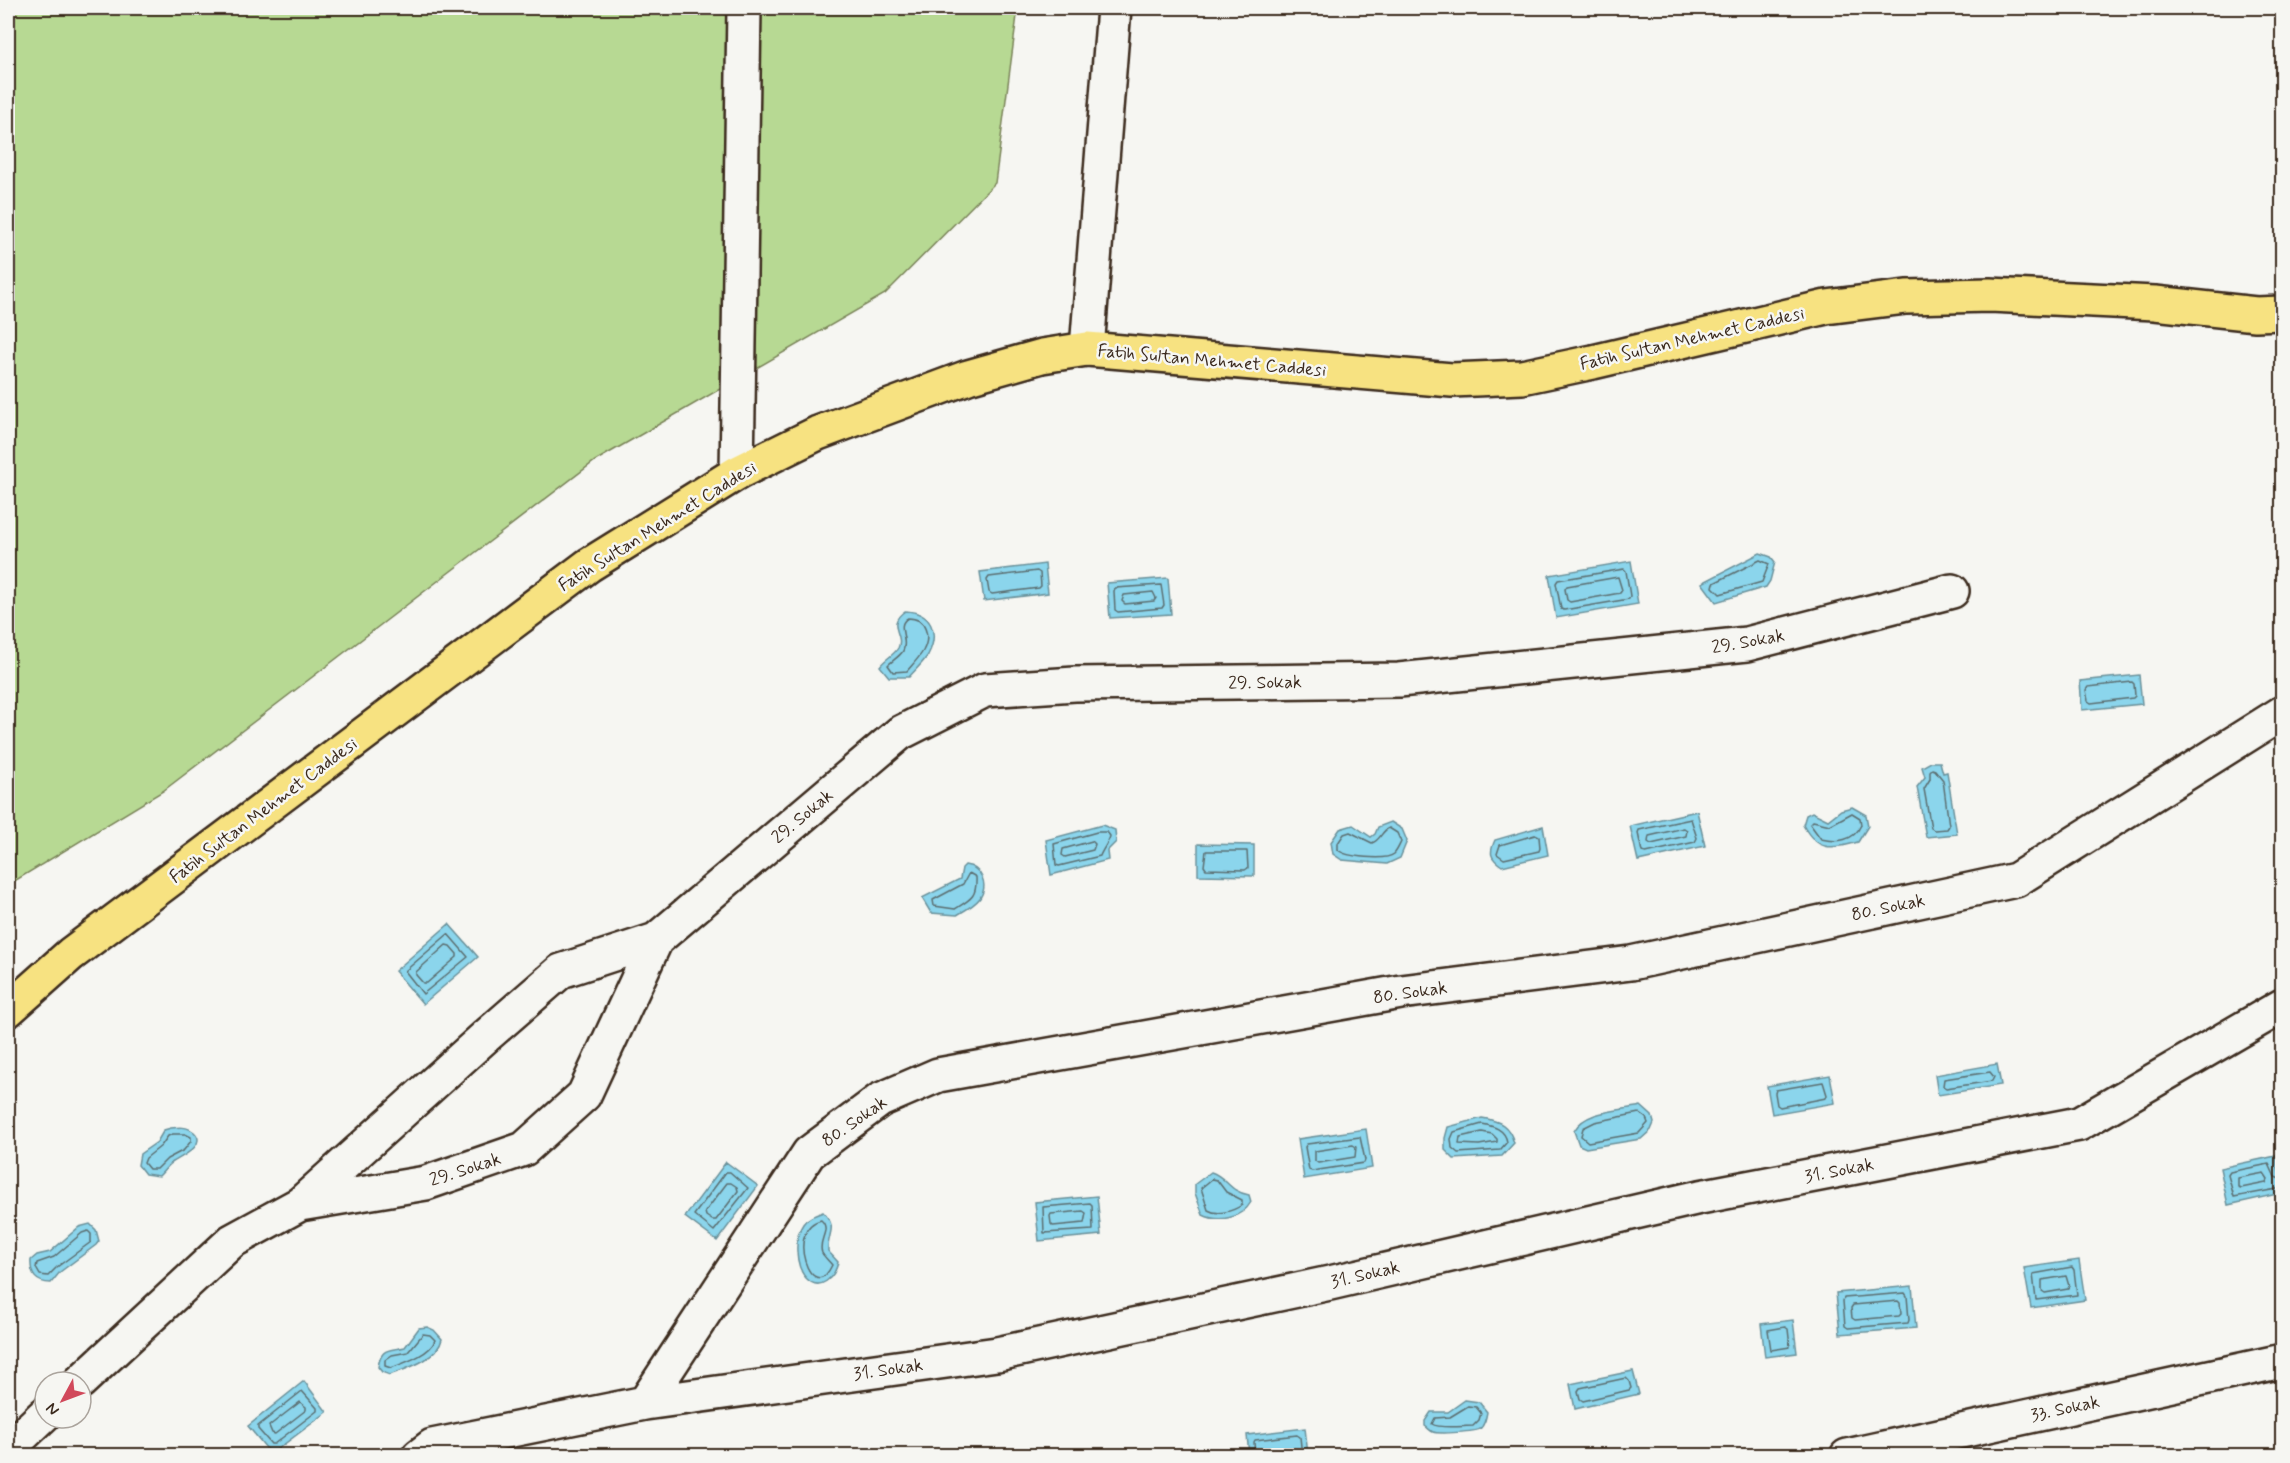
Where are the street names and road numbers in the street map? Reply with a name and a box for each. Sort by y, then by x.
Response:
street label: Fatih Sultan Mehmet Caddesi [1578,301,1807,376]
street label: Fatih Sultan Mehmet Caddesi [1097,339,1327,383]
street label: Fatih Sultan Mehmet Caddesi [554,456,761,598]
street label: 29. Sokak [1710,624,1787,660]
street label: 29. Sokak [1228,670,1302,696]
street label: Fatih Sultan Mehmet Caddesi [165,732,362,889]
street label: 29. Sokak [767,784,839,850]
street label: 80. Sokak [1849,888,1927,927]
street label: 80. Sokak [1372,976,1449,1010]
street label: 80. Sokak [817,1091,892,1153]
street label: 29. Sokak [427,1147,504,1193]
street label: 31. Sokak [1803,1153,1876,1189]
street label: 31. Sokak [1328,1255,1402,1295]
street label: 31. Sokak [852,1353,925,1387]
street label: 33. Sokak [2029,1390,2102,1428]

